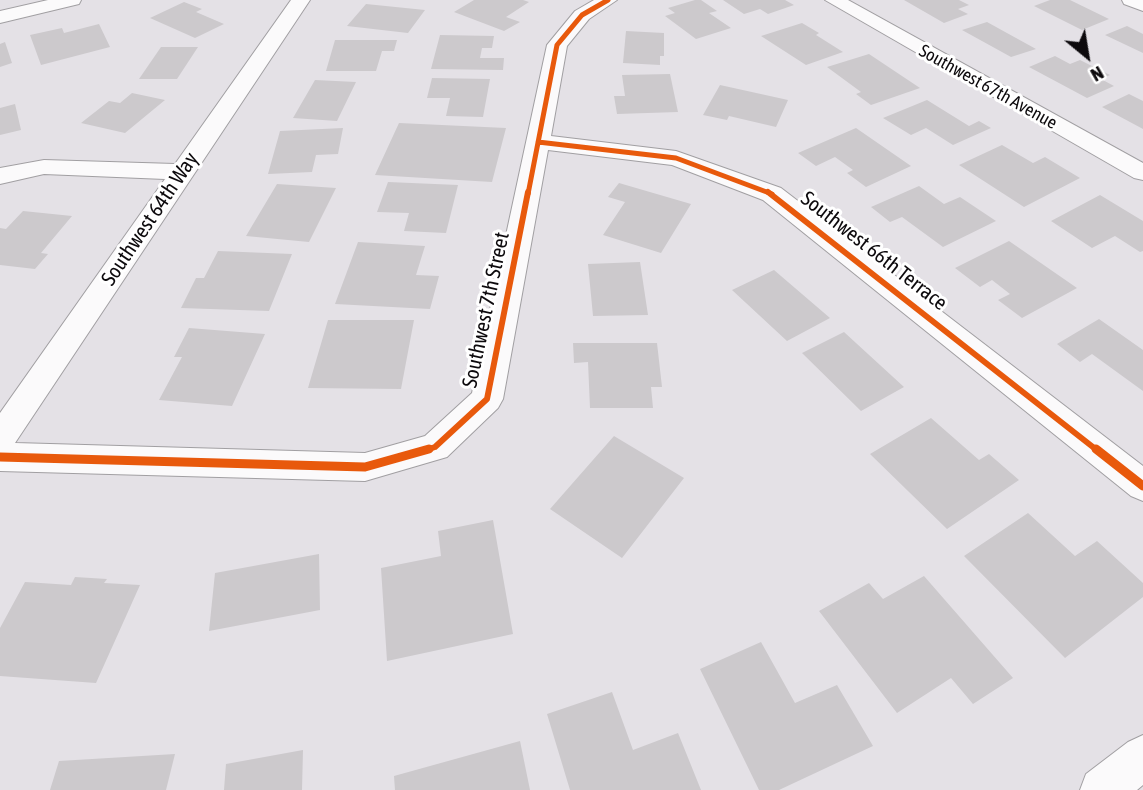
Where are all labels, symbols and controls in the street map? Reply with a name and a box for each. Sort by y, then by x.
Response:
north arrow [1052,21,1122,91]
street label: Southwest 67th Avenue [915,40,1061,134]
text: N [1087,62,1108,87]
street label: Southwest 64th Way [96,148,204,290]
street label: Southwest 66th Terrace [796,186,952,316]
street label: Southwest 7th Street [457,230,515,390]

